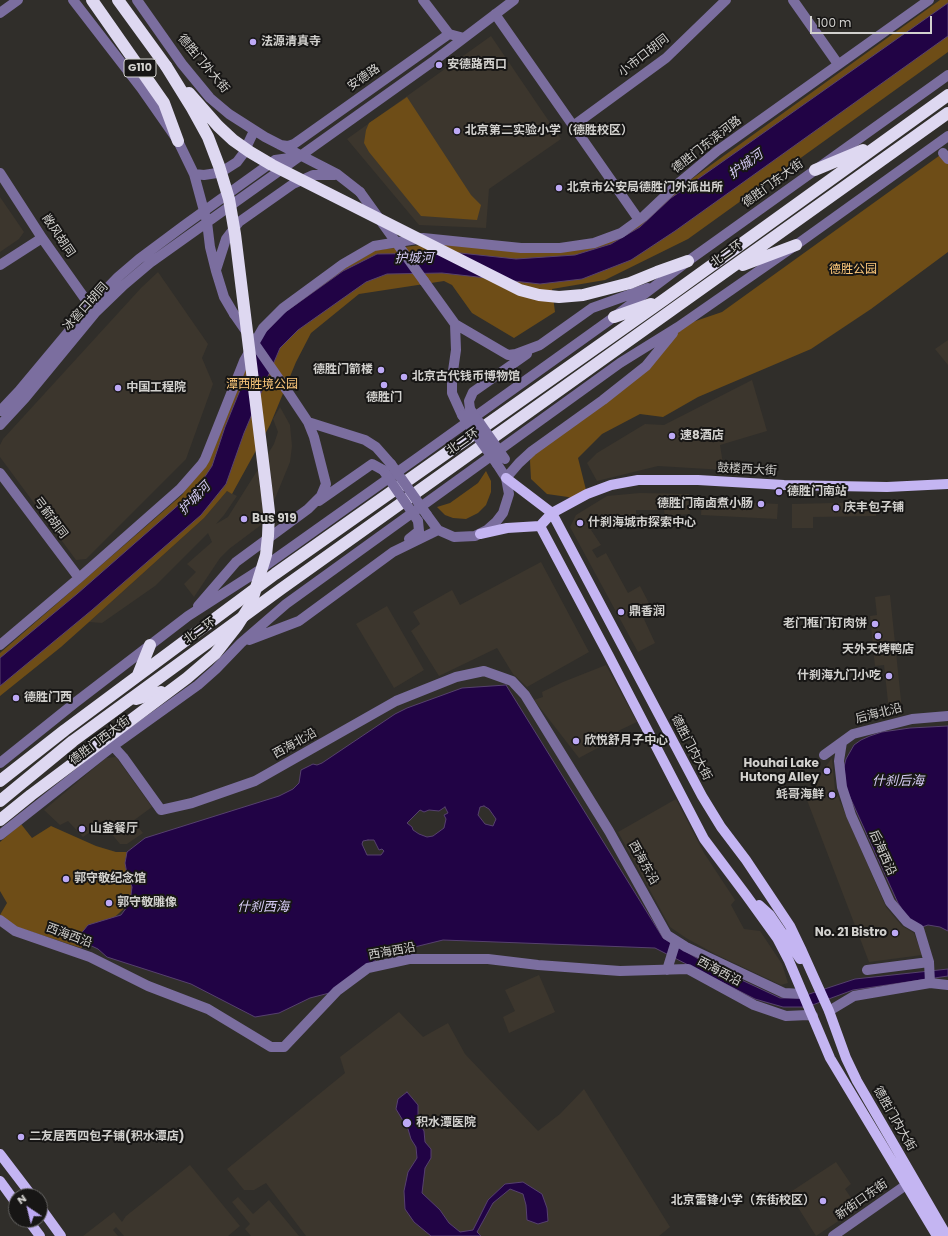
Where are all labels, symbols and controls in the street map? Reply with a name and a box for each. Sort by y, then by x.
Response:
scale bar [812,8,934,34]
text: 100 m [817,14,851,31]
street label: 德胜门外大街 [174,32,232,96]
street label: 小市口胡同 [616,32,672,80]
place label: 法源清真寺 [261,35,321,49]
marker: 法源清真寺 [248,37,258,47]
place label: 安德路西口 [447,58,507,72]
road number: G110 [124,59,156,77]
marker: 安德路西口 [434,60,444,70]
street label: 安德路 [345,62,383,94]
street label: 德胜门东滨河路 [669,113,745,177]
place label: 北京第二实验小学（德胜校区） [465,124,633,138]
marker: 北京第二实验小学（德胜校区） [452,126,462,136]
water label: 护城河 [726,147,766,183]
street label: 德胜门东大街 [740,157,806,211]
place label: 北京市公安局德胜门外派出所 [567,181,723,195]
marker: 北京市公安局德胜门外派出所 [554,183,564,193]
street label: 敞风胡同 [39,212,77,260]
street label: 北二环 [708,238,746,270]
water label: 护城河 [394,251,434,267]
park label: 德胜公园 [829,263,877,277]
street label: 冰窖口胡同 [61,280,111,334]
place label: 德胜门箭楼 [313,363,373,377]
marker: 德胜门箭楼 [376,365,386,375]
place label: 北京古代钱币博物馆 [412,370,520,384]
marker: 北京古代钱币博物馆 [399,372,409,382]
park label: 潭西胜境公园 [226,378,298,392]
marker: 德胜门 [379,380,389,390]
place label: 中国工程院 [126,381,186,395]
marker: 中国工程院 [113,383,123,393]
place label: 德胜门 [366,391,402,405]
street label: 北二环 [444,426,482,458]
place label: 速8酒店 [680,429,724,443]
marker: 速8酒店 [667,431,677,441]
street label: 鼓楼西大街 [717,461,777,479]
water label: 护城河 [176,480,214,518]
place label: 德胜门南站 [787,485,847,499]
marker: 德胜门南站 [774,487,784,497]
street label: 弓箭胡同 [30,494,70,542]
place label: 德胜门南卤煮小肠 [657,497,753,511]
marker: 德胜门南卤煮小肠 [756,499,766,509]
place label: 庆丰包子铺 [844,501,904,515]
marker: 庆丰包子铺 [831,503,841,513]
place label: Bus 919 [252,512,297,526]
marker: Bus 919 [239,514,249,524]
place label: 什刹海城市探索中心 [588,516,696,530]
marker: 什刹海城市探索中心 [575,518,585,528]
place label: 鼎香润 [629,605,665,619]
marker: 鼎香润 [616,607,626,617]
street label: 北二环 [181,615,219,647]
place label: 老门框门钉肉饼 [783,617,867,631]
marker: 老门框门钉肉饼 [870,619,880,629]
marker: 天外天烤鸭店 [873,631,883,641]
place label: 天外天烤鸭店 [842,643,914,657]
place label: 什刹海九门小吃 [797,669,881,683]
marker: 什刹海九门小吃 [884,671,894,681]
place label: 德胜门西 [24,691,72,705]
marker: 德胜门西 [11,693,21,703]
street label: 后海北沿 [854,701,904,727]
street label: 德胜门内大街 [668,713,714,783]
street label: 德胜门西大街 [67,714,133,768]
street label: 西海北沿 [271,726,319,762]
place label: 欣悦舒月子中心 [584,734,668,748]
marker: 欣悦舒月子中心 [571,736,581,746]
place label: Houhai Lake Hutong Alley [740,757,819,785]
marker: Houhai Lake Hutong Alley [822,766,832,776]
water label: 什刹后海 [872,774,924,790]
place label: 蚝哥海鲜 [776,788,824,802]
marker: 蚝哥海鲜 [827,790,837,800]
place label: 山釜餐厅 [90,822,138,836]
marker: 山釜餐厅 [77,824,87,834]
street label: 后海西沿 [866,828,898,878]
street label: 西海东沿 [625,839,661,887]
place label: 郭守敬纪念馆 [74,872,146,886]
marker: 郭守敬纪念馆 [61,874,71,884]
place label: 郭守敬雕像 [117,896,177,910]
marker: 郭守敬雕像 [104,898,114,908]
water label: 什刹西海 [237,900,289,916]
street label: 西海西沿 [44,921,94,951]
place label: No. 21 Bistro [815,926,887,940]
marker: No. 21 Bistro [890,928,900,938]
street label: 西海西沿 [367,941,417,963]
street label: 西海西沿 [694,954,744,990]
street label: 德胜门内大街 [870,1084,918,1154]
place label: 积水潭医院 [416,1116,476,1130]
marker: 积水潭医院 [401,1117,413,1129]
place label: 二友居西四包子铺(积水潭店) [29,1130,184,1144]
marker: 二友居西四包子铺(积水潭店) [16,1132,26,1142]
street label: 新街口东街 [833,1177,891,1223]
north arrow [8,1188,48,1228]
text: N [14,1190,30,1208]
place label: 北京雷锋小学（东街校区） [671,1194,815,1208]
marker: 北京雷锋小学（东街校区） [818,1196,828,1206]

